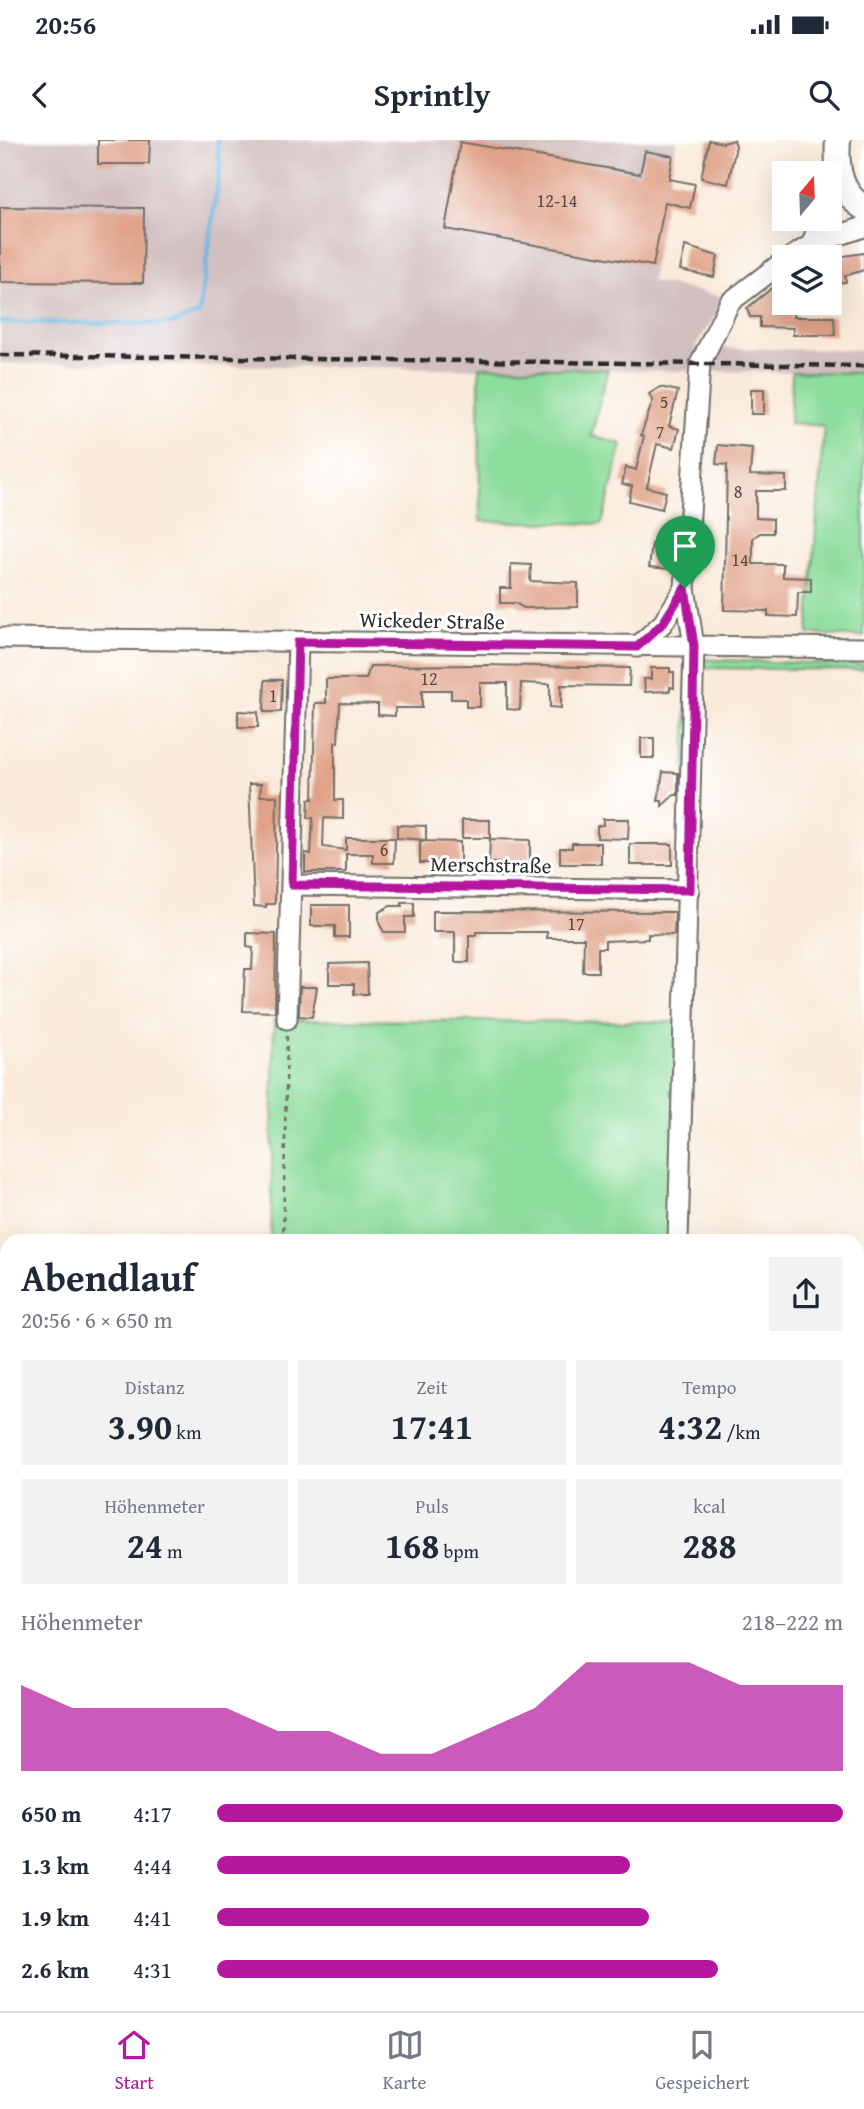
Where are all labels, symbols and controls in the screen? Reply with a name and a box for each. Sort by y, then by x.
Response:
text: 20:56 [35,5,96,44]
text: Sprintly [374,71,490,118]
icon: back [21,76,59,114]
icon: search [805,76,843,114]
north arrow [772,161,842,231]
map controls [772,161,842,315]
house number: 12-14 [537,187,577,214]
button: layers [772,245,842,315]
house number: 5 [660,388,668,415]
house number: 7 [656,418,664,445]
house number: 8 [734,478,742,505]
pin [655,516,715,588]
icon: arrive [666,527,704,565]
house number: 14 [731,546,749,573]
street label: Wickeder Straße [359,604,505,637]
house number: 12 [420,665,438,692]
house number: 1 [269,682,277,709]
house number: 6 [380,836,388,863]
street label: Merschstraße [430,848,552,881]
house number: 17 [567,910,585,937]
text: Abendlauf [21,1249,195,1305]
button: share [769,1257,843,1331]
text: 20:56 · 6 × 650 m [21,1303,173,1336]
text: Distanz [125,1373,184,1401]
text: Zeit [416,1373,448,1401]
text: Tempo [682,1373,736,1401]
text: 3.90 [108,1401,172,1452]
text: 17:41 [391,1401,473,1452]
text: 4:32 [658,1401,722,1452]
text: km [172,1418,201,1446]
text: /km [722,1418,761,1446]
text: Höhenmeter [104,1492,205,1520]
text: Puls [415,1492,449,1520]
text: kcal [693,1492,726,1520]
text: 24 [127,1520,163,1571]
text: 168 [385,1520,439,1571]
text: 288 [682,1520,737,1571]
text: m [163,1537,183,1565]
text: bpm [439,1537,479,1565]
text: Höhenmeter [21,1605,143,1638]
text: 218–222 m [742,1605,843,1638]
text: 650 m [21,1797,82,1830]
text: 4:17 [133,1797,172,1830]
text: 1.3 km [21,1849,89,1882]
text: 4:44 [133,1849,172,1882]
text: 1.9 km [21,1901,89,1934]
text: 4:41 [133,1901,172,1934]
text: 2.6 km [21,1953,89,1986]
text: 4:31 [133,1953,172,1986]
tab: Start [114,2026,154,2096]
tab: Karte [383,2026,426,2096]
tab: Gespeichert [655,2026,750,2096]

